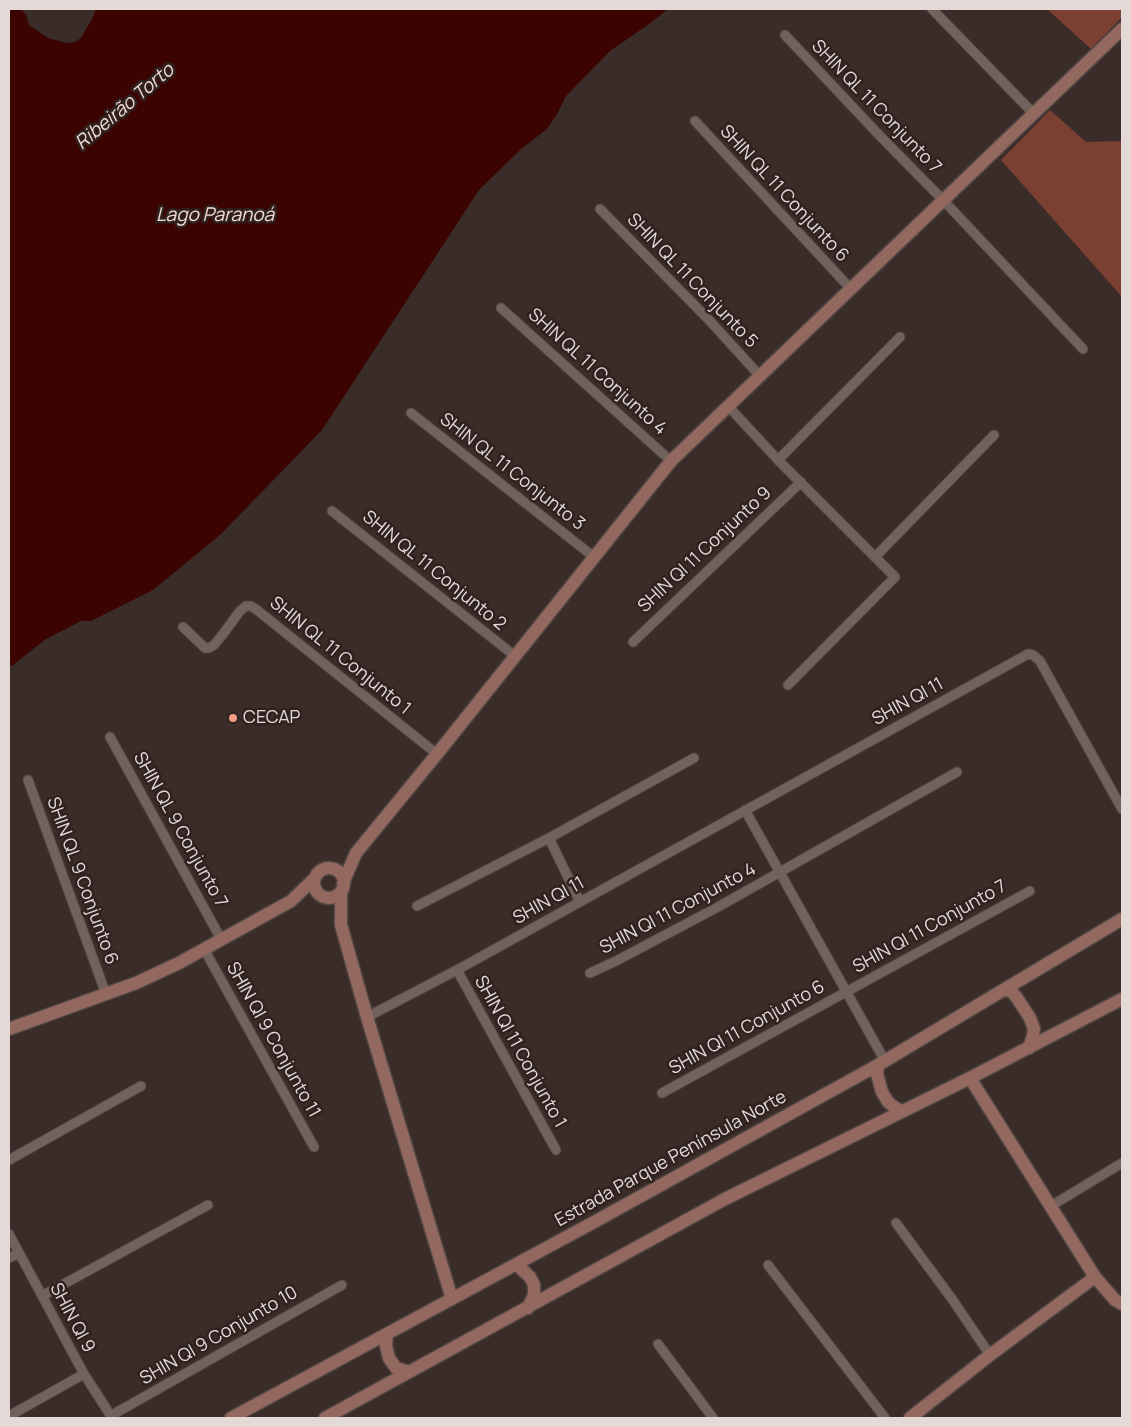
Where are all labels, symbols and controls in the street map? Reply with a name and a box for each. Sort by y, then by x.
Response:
street label: SHIN QL 11 Conjunto 7 [807,36,945,178]
water label: Ribeirão Torto [71,59,179,155]
street label: SHIN QL 11 Conjunto 6 [715,121,853,267]
water label: Lago Paranoá [156,205,274,227]
street label: SHIN QL 11 Conjunto 5 [622,209,762,353]
street label: SHIN QL 11 Conjunto 4 [523,304,671,440]
street label: SHIN QL 11 Conjunto 3 [435,409,589,535]
street label: SHIN QI 11 Conjunto 9 [634,483,776,617]
street label: SHIN QL 11 Conjunto 2 [358,506,510,636]
street label: SHIN QL 11 Conjunto 1 [265,592,415,720]
street label: SHIN QI 11 [868,674,948,730]
place label: CECAP [243,707,300,729]
marker: CECAP [227,712,239,724]
street label: SHIN QL 9 Conjunto 7 [128,749,232,911]
street label: SHIN QL 9 Conjunto 6 [42,794,122,968]
street label: SHIN QI 11 Conjunto 4 [596,859,760,959]
street label: SHIN QI 11 [509,873,589,929]
street label: SHIN QI 11 Conjunto 7 [849,876,1011,978]
street label: SHIN QI 9 Conjunto 11 [221,959,325,1121]
street label: SHIN QI 11 Conjunto 1 [469,972,571,1132]
street label: SHIN QI 11 Conjunto 6 [666,976,828,1080]
street label: Estrada Parque Península Norte [552,1086,790,1232]
street label: SHIN QI 9 [45,1280,99,1356]
street label: SHIN QI 9 Conjunto 10 [136,1282,302,1390]

